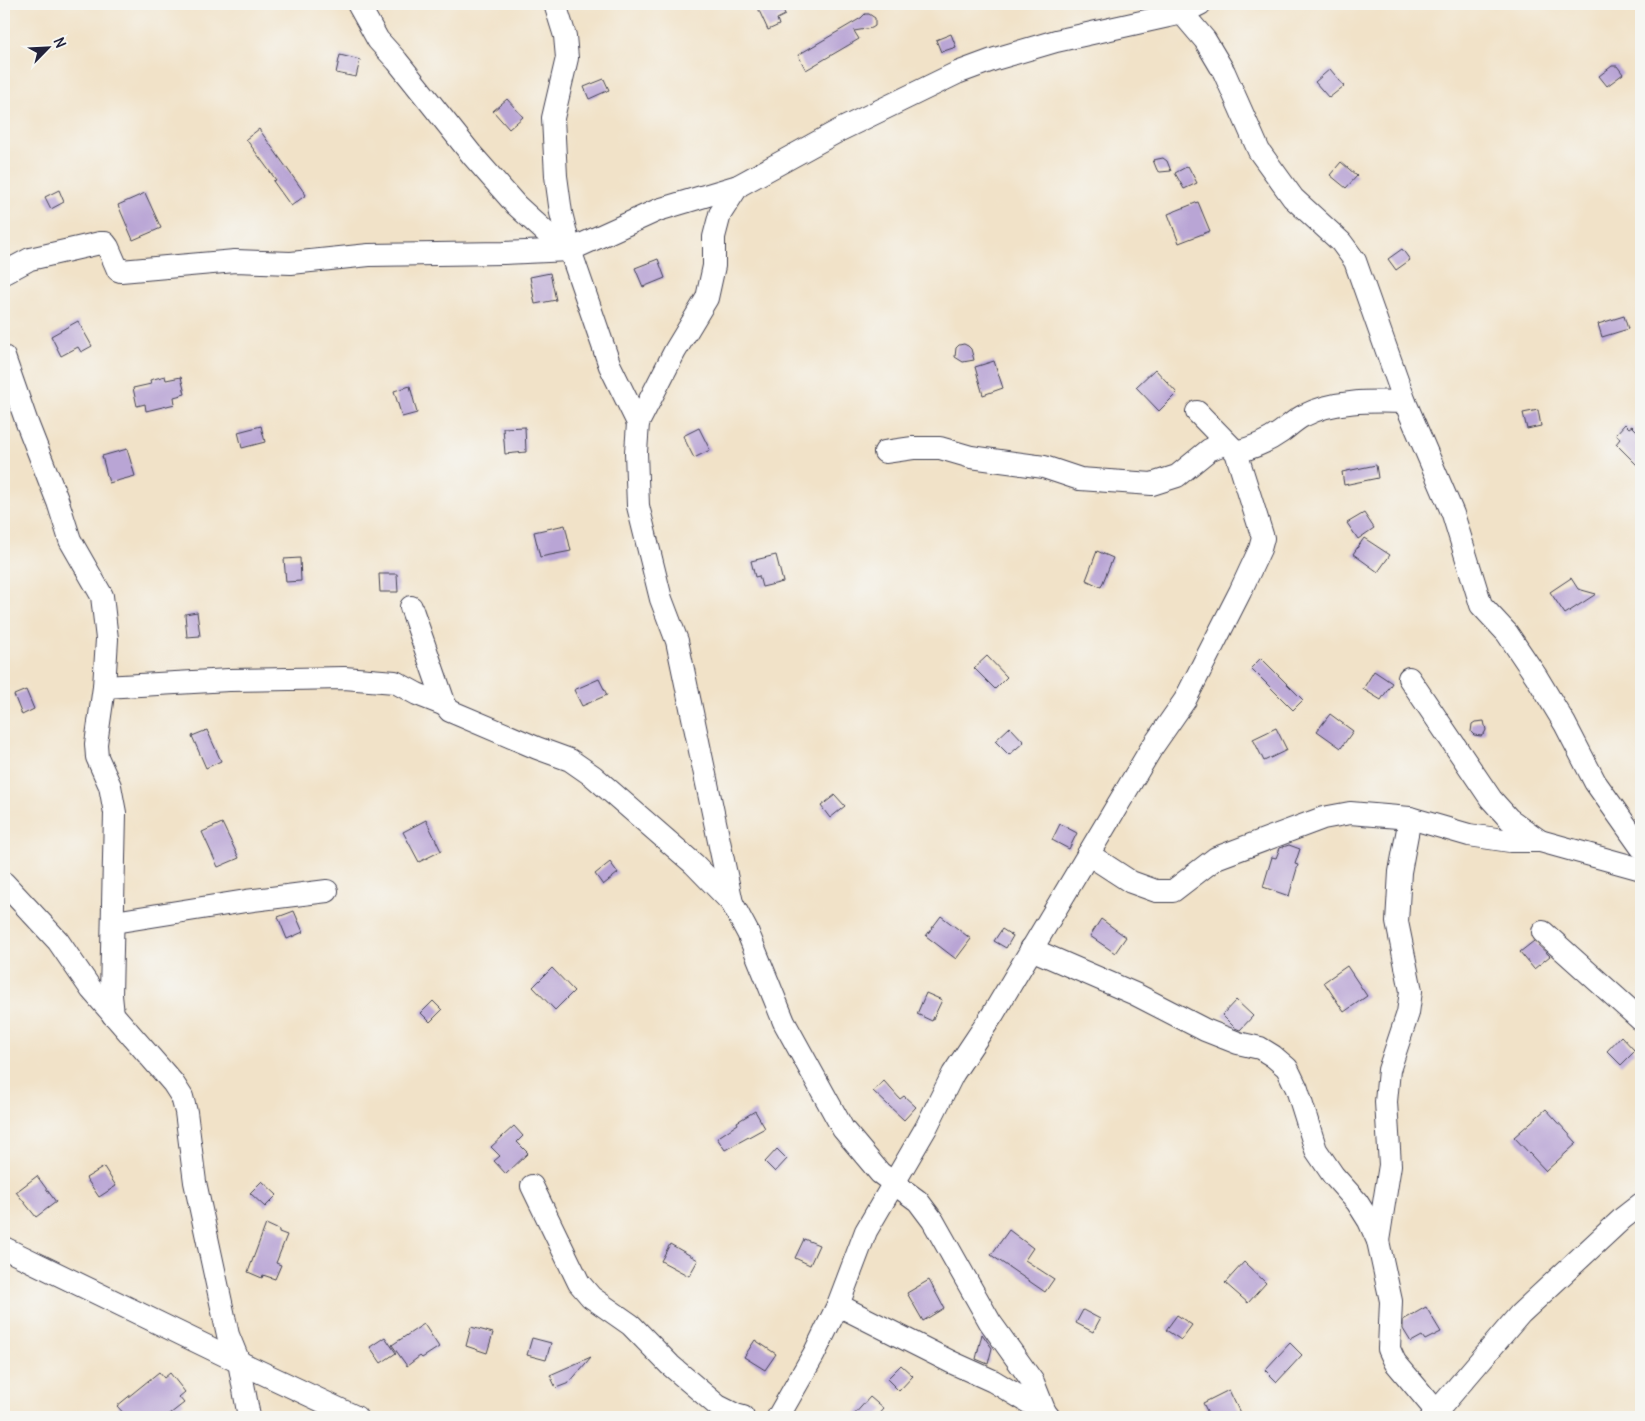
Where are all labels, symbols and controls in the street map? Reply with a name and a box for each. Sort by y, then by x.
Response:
north arrow [22,22,72,72]
text: N [50,35,70,51]

